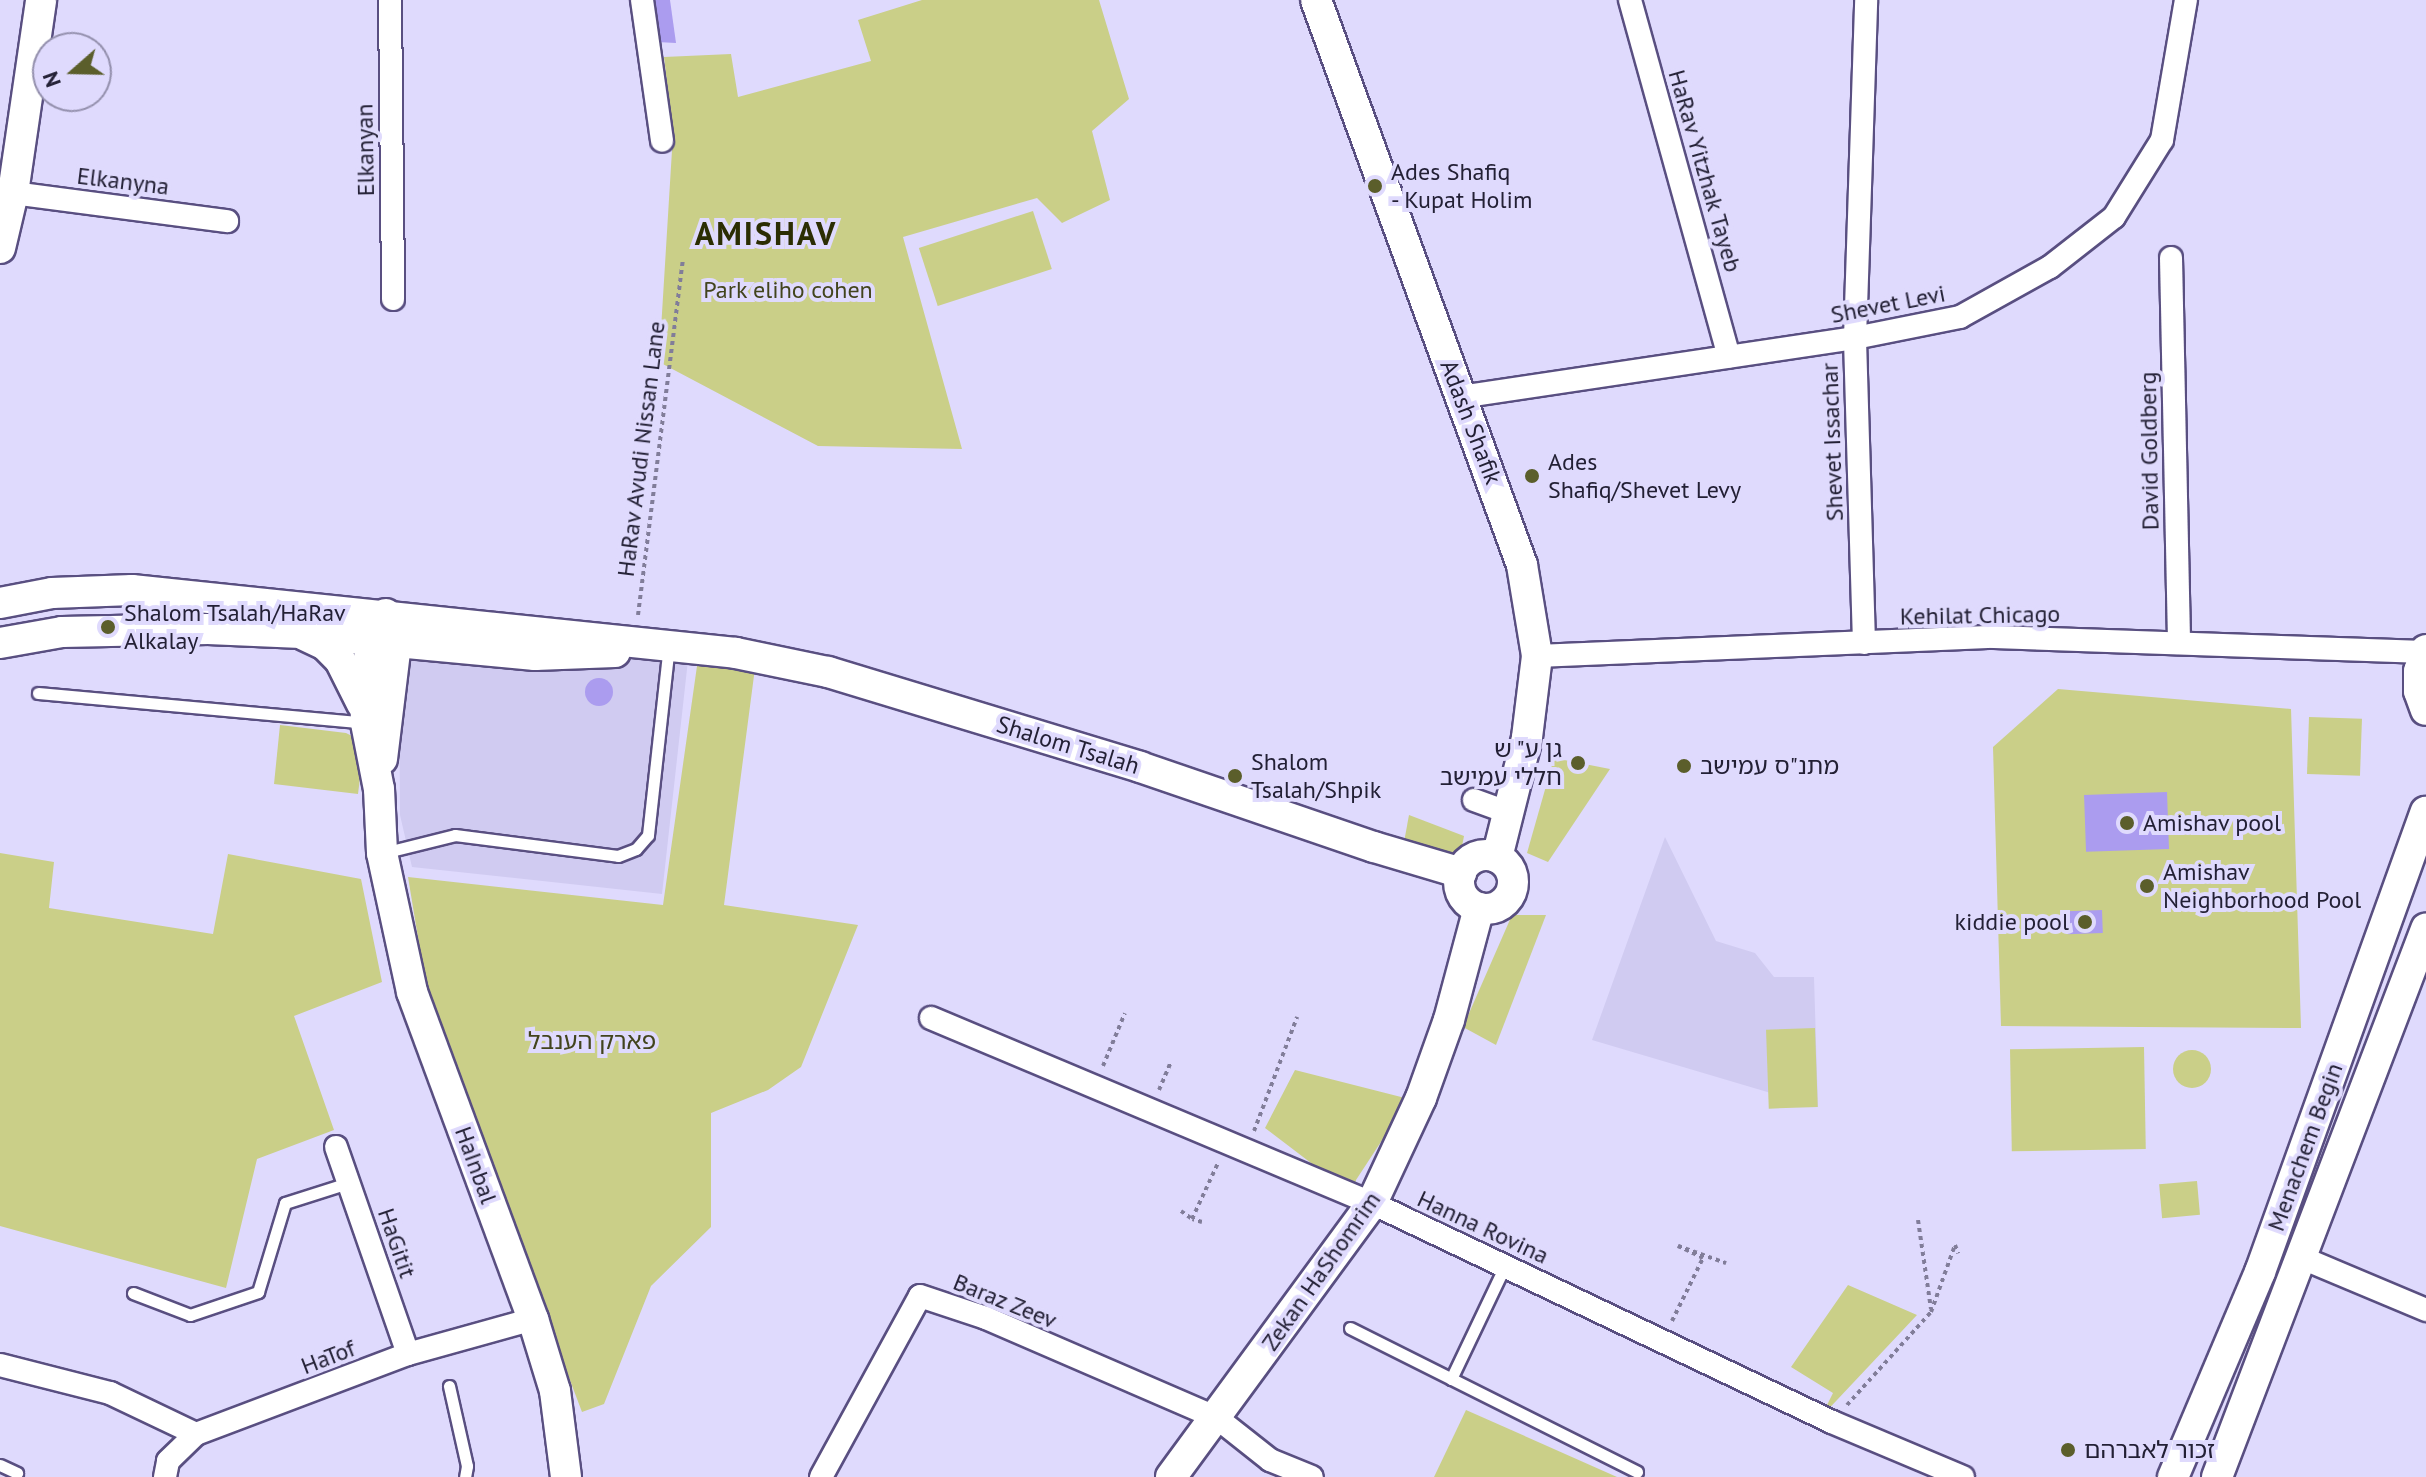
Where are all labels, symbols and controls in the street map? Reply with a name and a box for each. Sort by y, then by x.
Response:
north arrow [32,32,112,112]
street label: HaRav Yitzhak Tayeb [1662,65,1748,277]
text: N [36,68,67,91]
street label: Elkanyan [350,103,380,197]
place label: Ades Shafiq - Kupat Holim [1391,158,1534,214]
street label: Elkanyna [75,161,171,201]
marker: Ades Shafiq - Kupat Holim [1366,177,1384,195]
district label: AMISHAV [695,214,837,252]
park label: Park eliho cohen [703,276,873,304]
street label: Shevet Levi [1828,279,1948,329]
street label: HaRav Avudi Nissan Lane [611,319,671,579]
street label: Adash Shafik [1434,356,1508,488]
street label: Shevet Issachar [1815,362,1849,522]
street label: David Goldberg [2133,371,2165,531]
place label: Ades Shafiq/Shevet Levy [1548,448,1741,504]
marker: Ades Shafiq/Shevet Levy [1523,467,1541,485]
place label: Shalom Tsalah/HaRav Alkalay [124,599,346,655]
street label: Kehilat Chicago [1900,599,2060,631]
marker: Shalom Tsalah/HaRav Alkalay [99,618,117,636]
street label: Shalom Tsalah [993,710,1143,780]
place label: גן ע" ש חללי עמישב [1440,735,1562,791]
place label: Shalom Tsalah/Shpik [1251,748,1381,804]
place label: מתנ"ס עמישב [1700,752,1839,780]
marker: גן ע" ש חללי עמישב [1569,754,1587,772]
marker: מתנ"ס עמישב [1675,757,1693,775]
marker: Shalom Tsalah/Shpik [1226,767,1244,785]
place label: Amishav pool [2143,809,2282,837]
marker: Amishav pool [2118,814,2136,832]
place label: Amishav Neighborhood Pool [2163,858,2361,914]
marker: Amishav Neighborhood Pool [2138,877,2156,895]
place label: kiddie pool [1954,908,2069,936]
marker: kiddie pool [2076,913,2094,931]
park label: פארק הענבל [528,1027,656,1055]
street label: Menachem Begin [2261,1059,2349,1235]
street label: HaInbal [449,1122,503,1208]
street label: Hanna Rovina [1413,1184,1553,1270]
street label: Zekan HaShomrim [1255,1186,1387,1356]
street label: HaGitit [372,1204,422,1282]
street label: Baraz Zeev [949,1267,1061,1335]
street label: HaTof [297,1334,359,1380]
place label: זכור לאברהם [2084,1436,2215,1464]
marker: זכור לאברהם [2059,1441,2077,1459]

